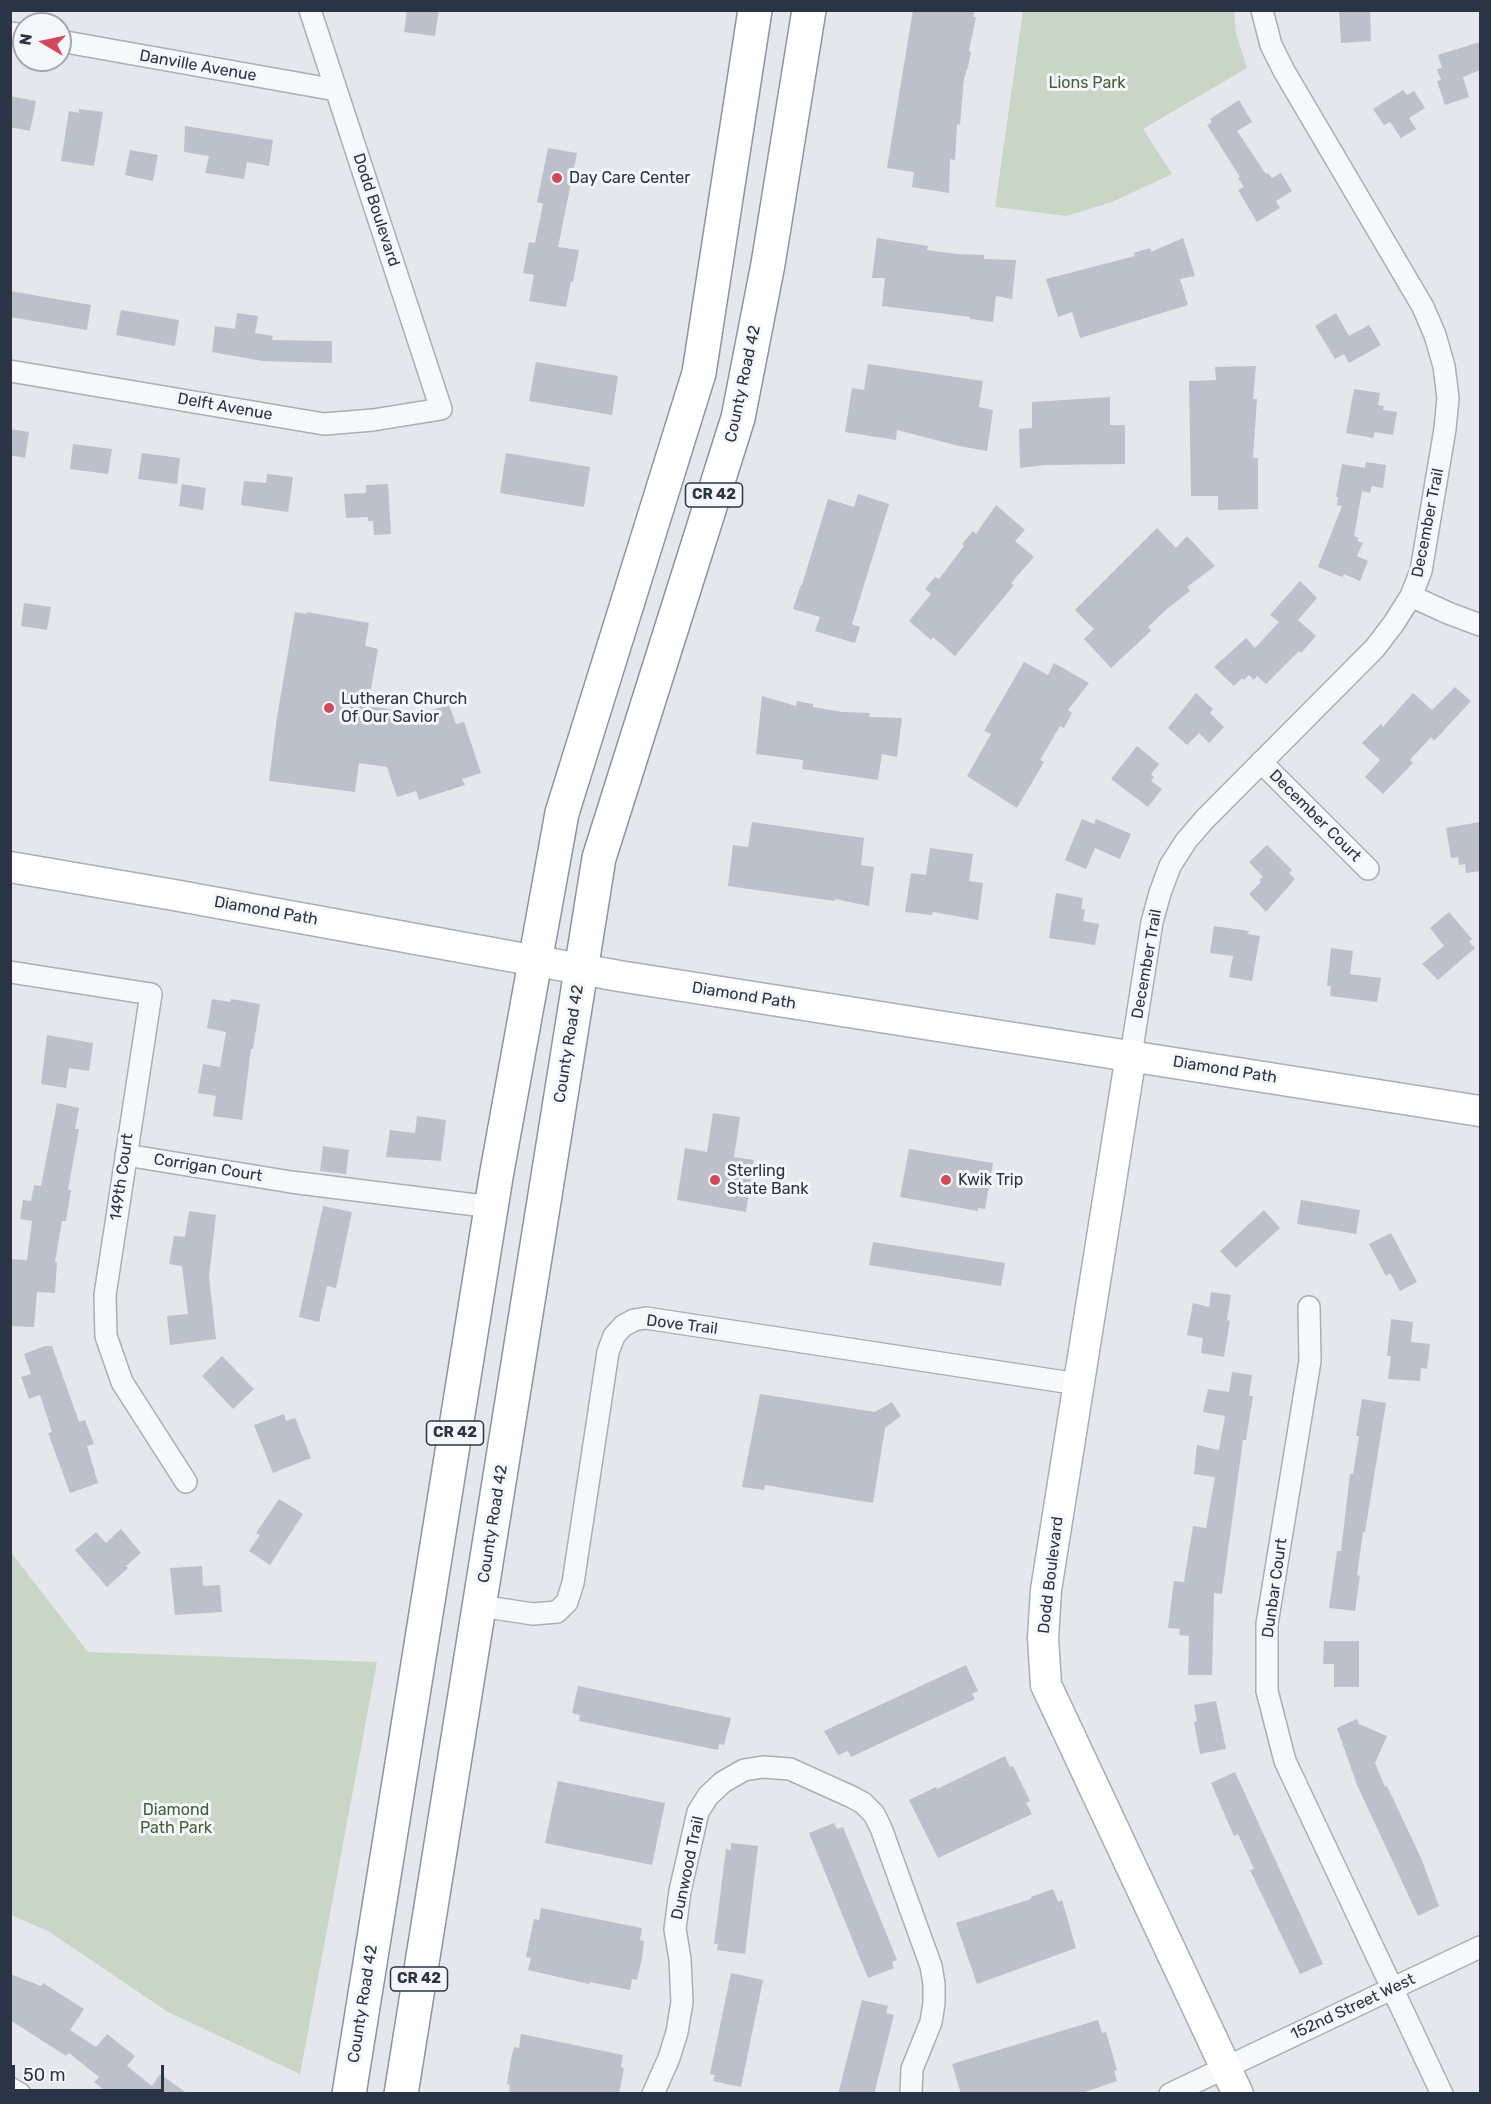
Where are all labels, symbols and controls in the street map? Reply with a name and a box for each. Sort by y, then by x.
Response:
north arrow [12,12,72,72]
text: N [15,32,36,47]
street label: Danville Avenue [138,46,258,86]
park label: Lions Park [1048,73,1126,93]
street label: Dodd Boulevard [349,151,403,269]
place label: Day Care Center [569,168,690,188]
marker: Day Care Center [550,171,564,185]
street label: County Road 42 [721,324,765,444]
street label: Delft Avenue [176,389,274,425]
street label: December Trail [1408,467,1448,579]
road number: CR 42 [686,483,742,507]
place label: Lutheran Church Of Our Savior [341,689,467,727]
marker: Lutheran Church Of Our Savior [322,701,336,715]
street label: December Court [1265,766,1365,866]
street label: Diamond Path [213,892,319,930]
street label: December Trail [1128,908,1166,1020]
street label: Diamond Path [691,978,797,1014]
street label: County Road 42 [550,984,588,1104]
street label: Diamond Path [1172,1052,1278,1088]
street label: 149th Court [106,1132,138,1222]
street label: Corrigan Court [152,1150,264,1186]
place label: Sterling State Bank [727,1161,809,1199]
place label: Kwik Trip [958,1170,1023,1190]
marker: Sterling State Bank [708,1173,722,1187]
marker: Kwik Trip [939,1173,953,1187]
street label: Dove Trail [645,1311,719,1339]
road number: CR 42 [426,1421,484,1445]
street label: County Road 42 [474,1464,512,1584]
street label: Dodd Boulevard [1034,1515,1068,1635]
street label: Dunbar Court [1258,1537,1292,1639]
park label: Diamond Path Park [140,1800,212,1838]
street label: Dunwood Trail [668,1815,708,1921]
street label: County Road 42 [344,1944,382,2064]
road number: CR 42 [390,1967,448,1991]
street label: 152nd Street West [1288,1970,1418,2044]
scale bar [15,2053,166,2091]
text: 50 m [23,2064,66,2086]

